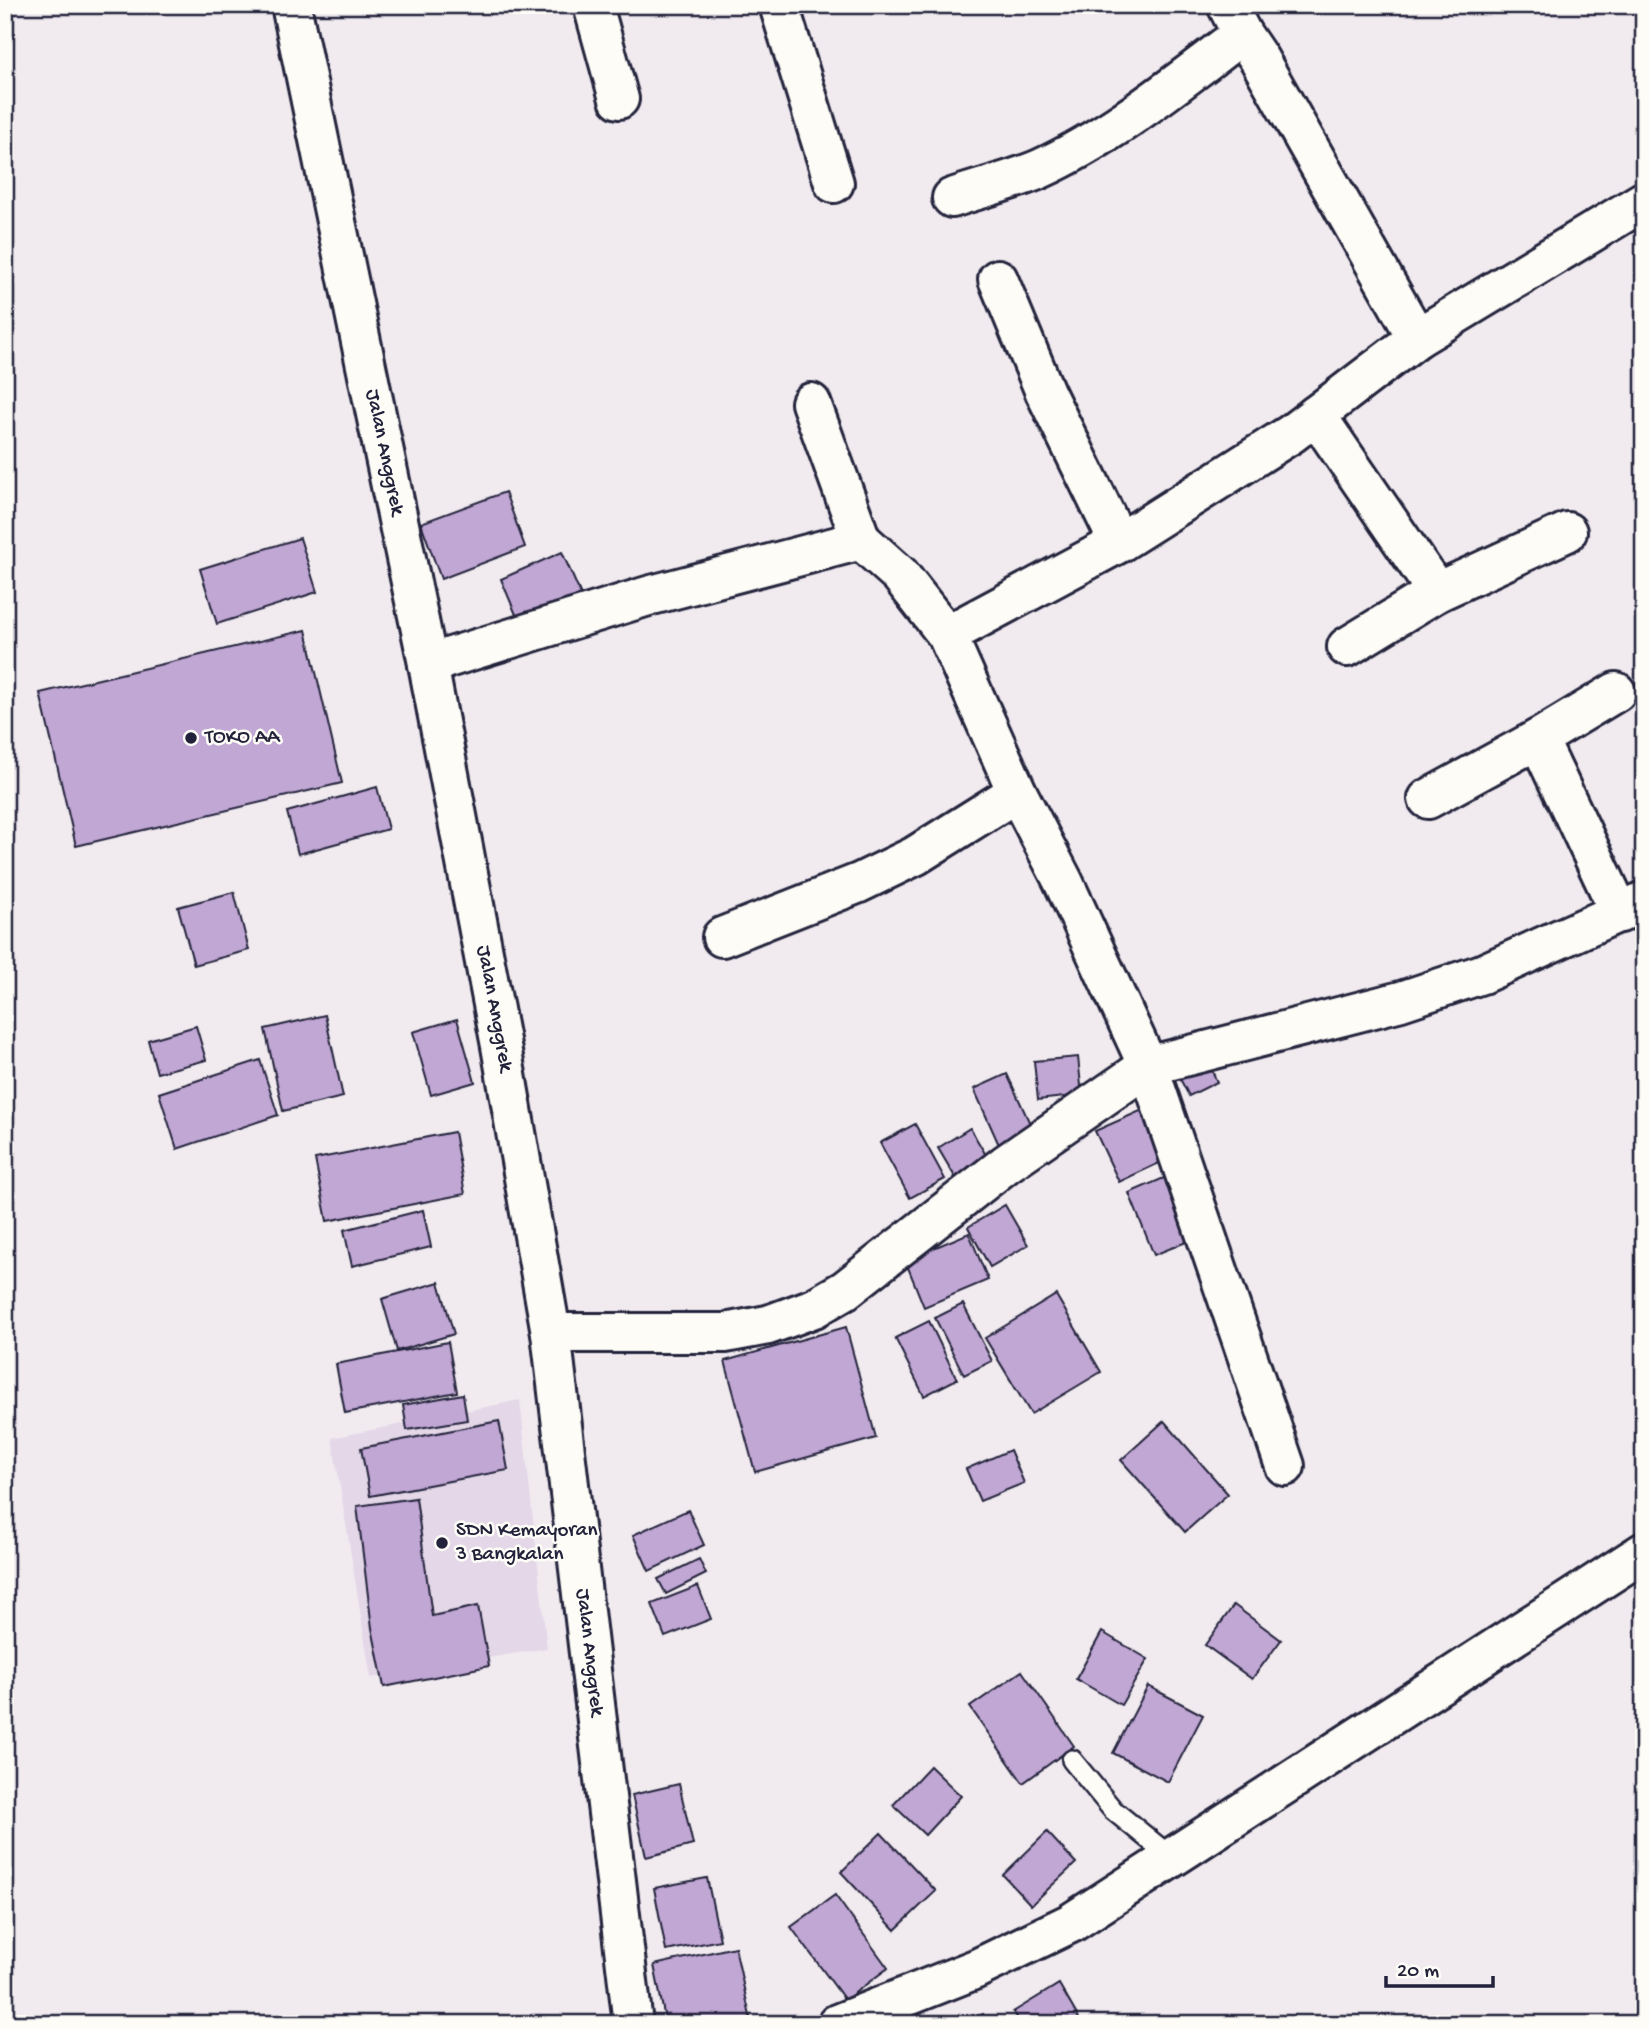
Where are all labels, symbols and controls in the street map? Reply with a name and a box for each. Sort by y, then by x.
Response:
street label: Jalan Anggrek [359,387,410,520]
place label: TOKO AA [204,726,281,751]
marker: TOKO AA [183,730,199,746]
street label: Jalan Anggrek [470,943,518,1076]
place label: SDN Kemayoran 3 Bangkalan [455,1519,597,1568]
marker: SDN Kemayoran 3 Bangkalan [434,1535,450,1551]
street label: Jalan Anggrek [569,1587,609,1720]
scale bar [1386,1945,1493,1989]
text: 20 m [1397,1960,1439,1985]

